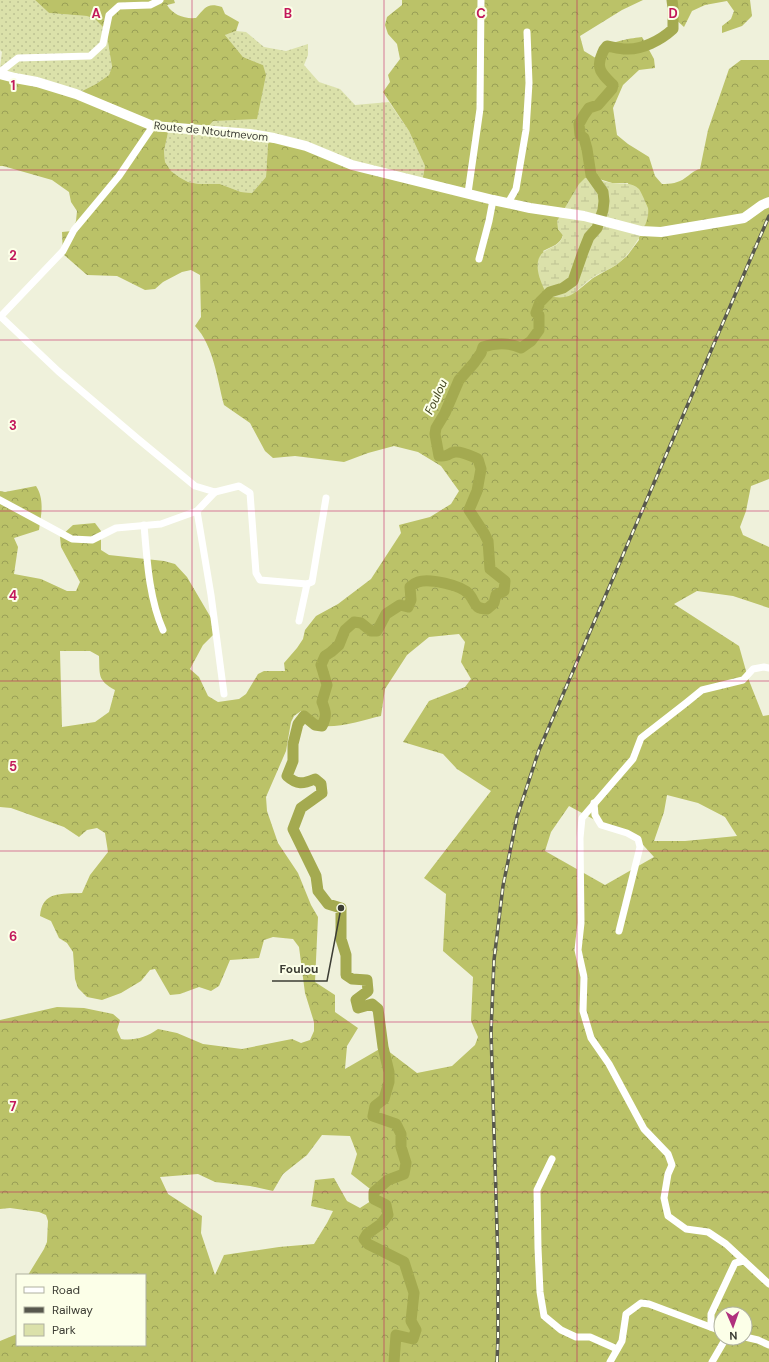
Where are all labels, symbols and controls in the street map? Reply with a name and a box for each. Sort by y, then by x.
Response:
text: A [91,5,101,22]
text: B [284,5,292,22]
text: C [476,5,486,22]
text: D [668,5,678,22]
text: 1 [11,77,15,94]
street label: Route de Ntoutmevom [153,118,269,144]
text: 2 [9,247,17,264]
water label: Foulou [421,377,451,417]
text: 3 [9,417,17,434]
text: 4 [9,587,17,604]
text: 5 [9,758,17,775]
text: 6 [9,928,17,945]
callout: Foulou [272,957,327,981]
text: Foulou [280,961,319,977]
text: 7 [10,1098,17,1115]
legend [16,1274,146,1346]
text: Road [52,1282,80,1298]
text: Railway [52,1302,93,1318]
north arrow [713,1306,753,1346]
text: Park [52,1322,76,1338]
text: N [729,1329,738,1343]

